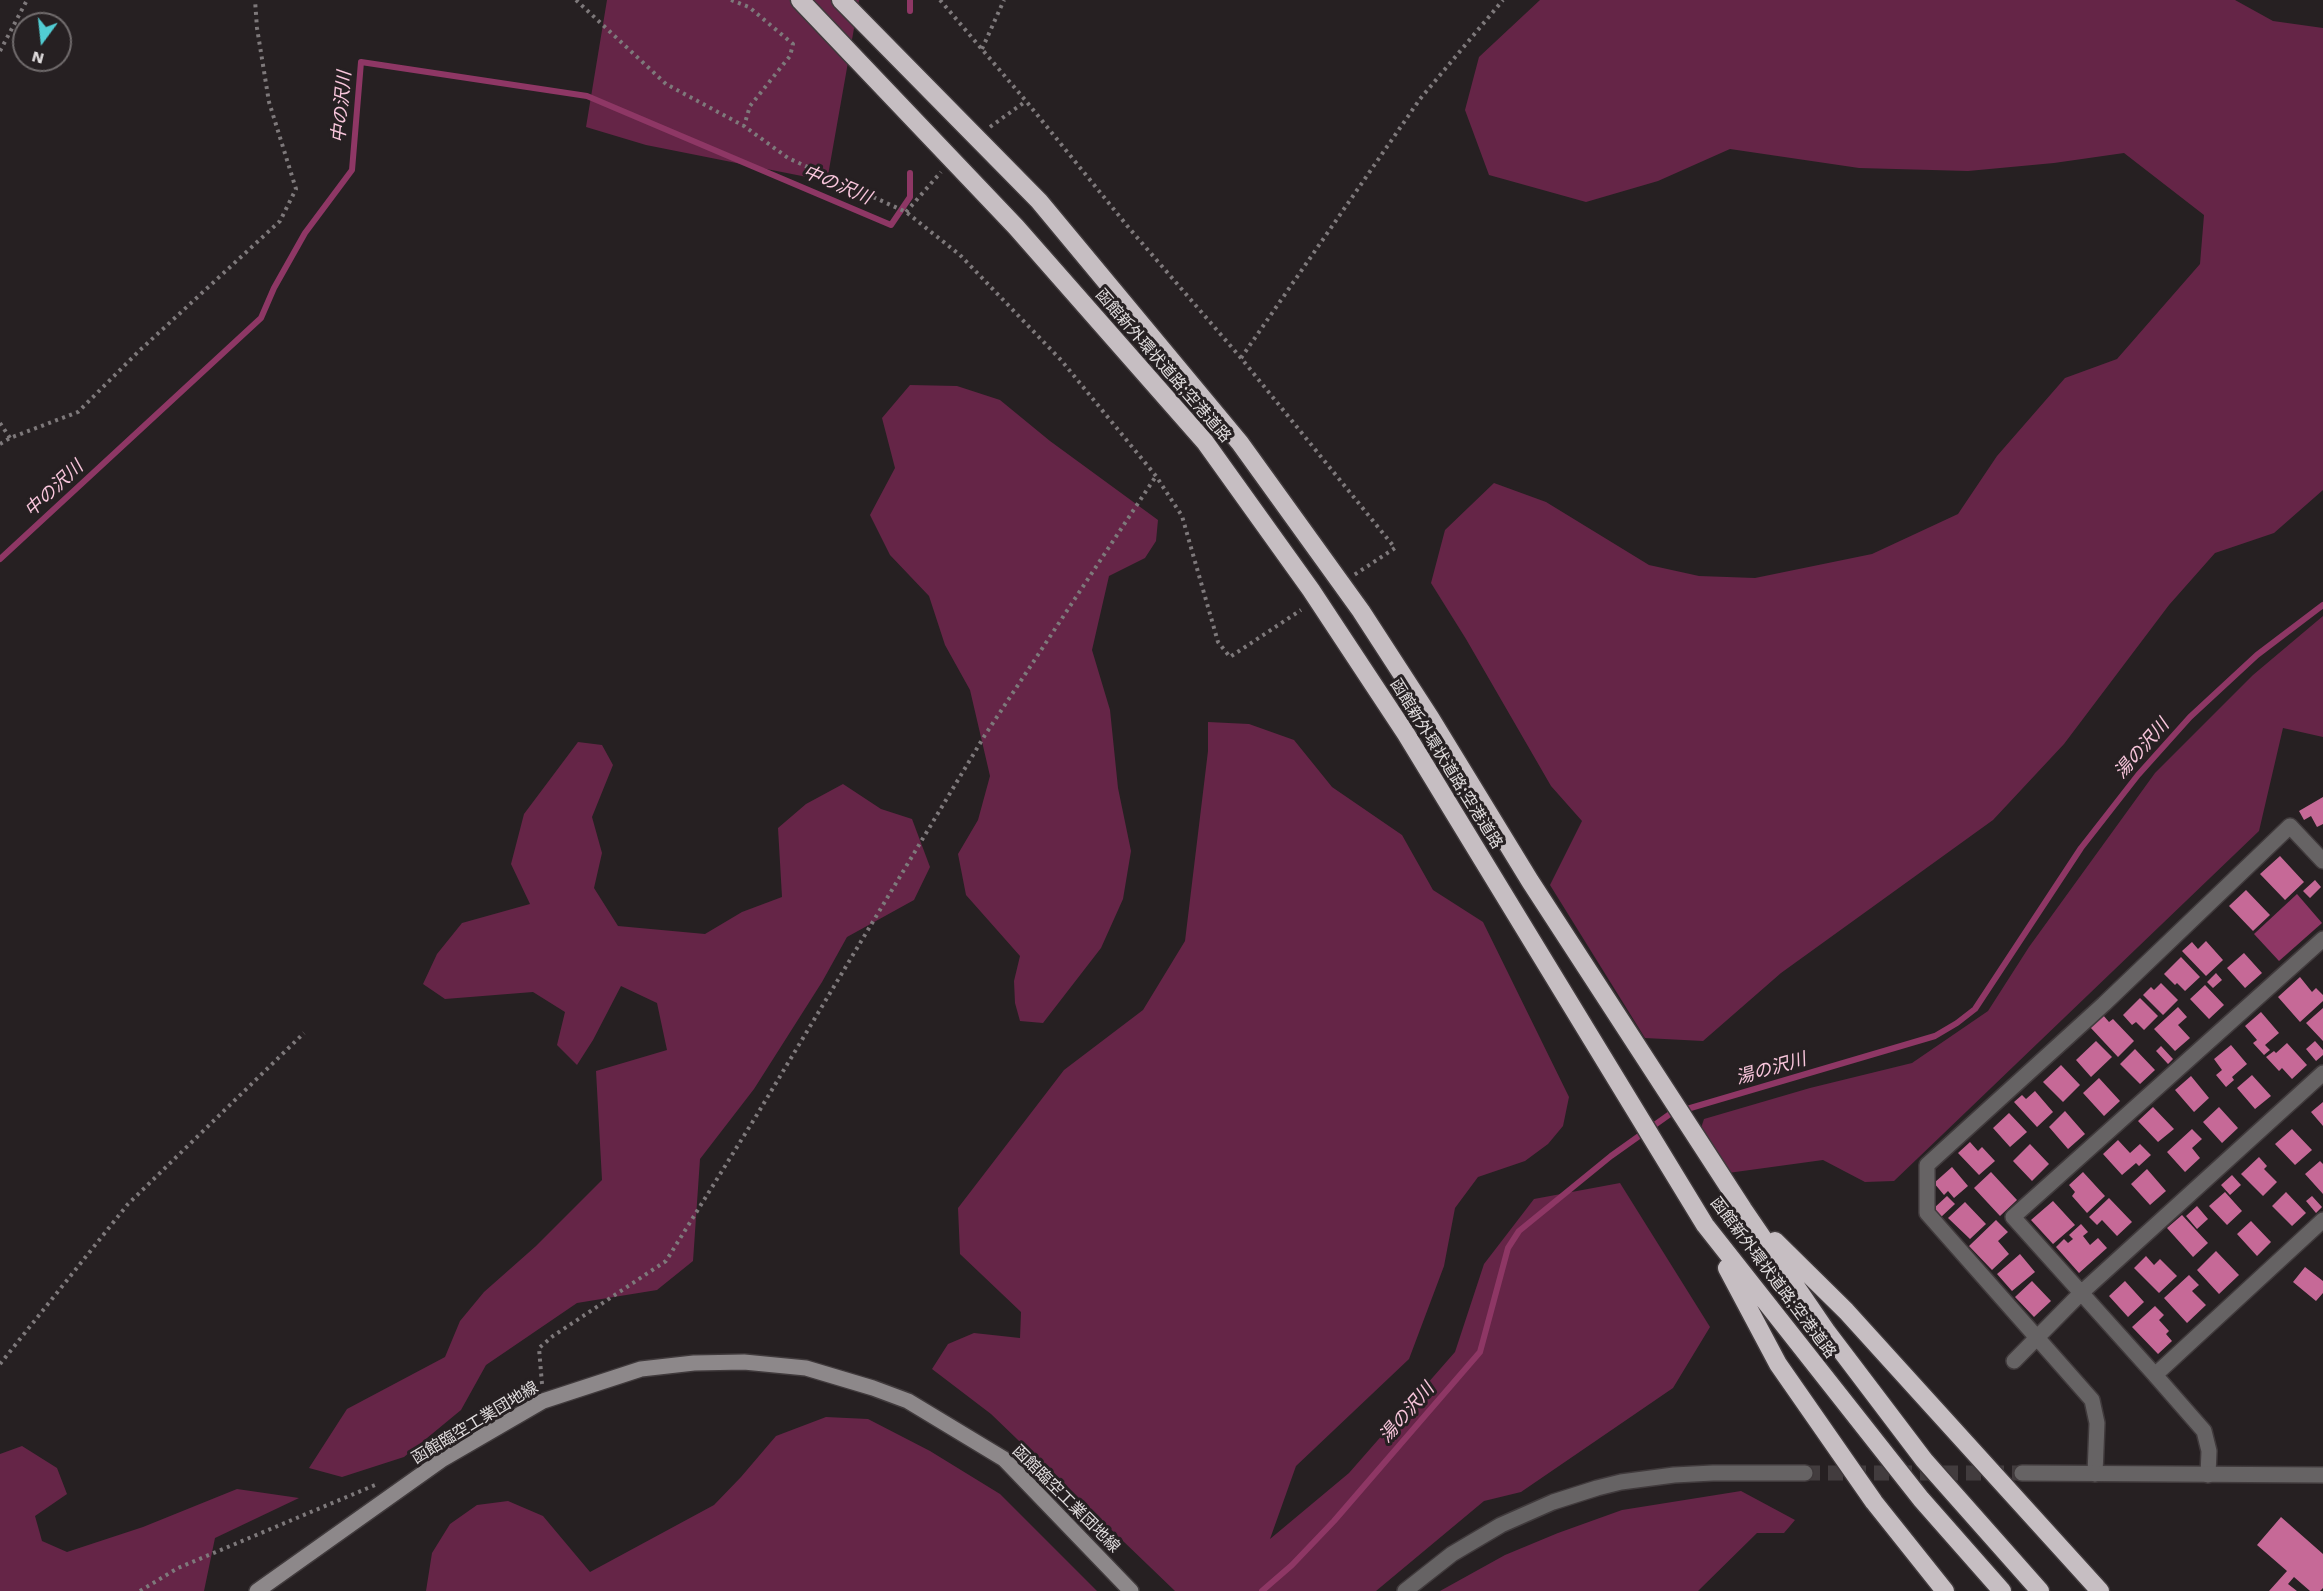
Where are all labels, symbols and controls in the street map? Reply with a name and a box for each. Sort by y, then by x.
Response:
north arrow [12,12,72,72]
text: N [30,47,46,69]
water label: 中の沢川 [328,70,356,144]
water label: 中の沢川 [800,161,874,209]
street label: 函館新外環状道路;空港道路 [1091,285,1235,447]
water label: 中の沢川 [20,457,88,521]
street label: 函館新外環状道路;空港道路 [1386,675,1506,853]
water label: 湯の沢川 [2110,715,2174,783]
water label: 湯の沢川 [1733,1049,1809,1089]
street label: 函館新外環状道路;空港道路 [1706,1194,1840,1362]
street label: 函館臨空工業団地線 [408,1378,542,1468]
water label: 湯の沢川 [1375,1379,1439,1447]
street label: 函館臨空工業団地線 [1008,1441,1124,1557]

